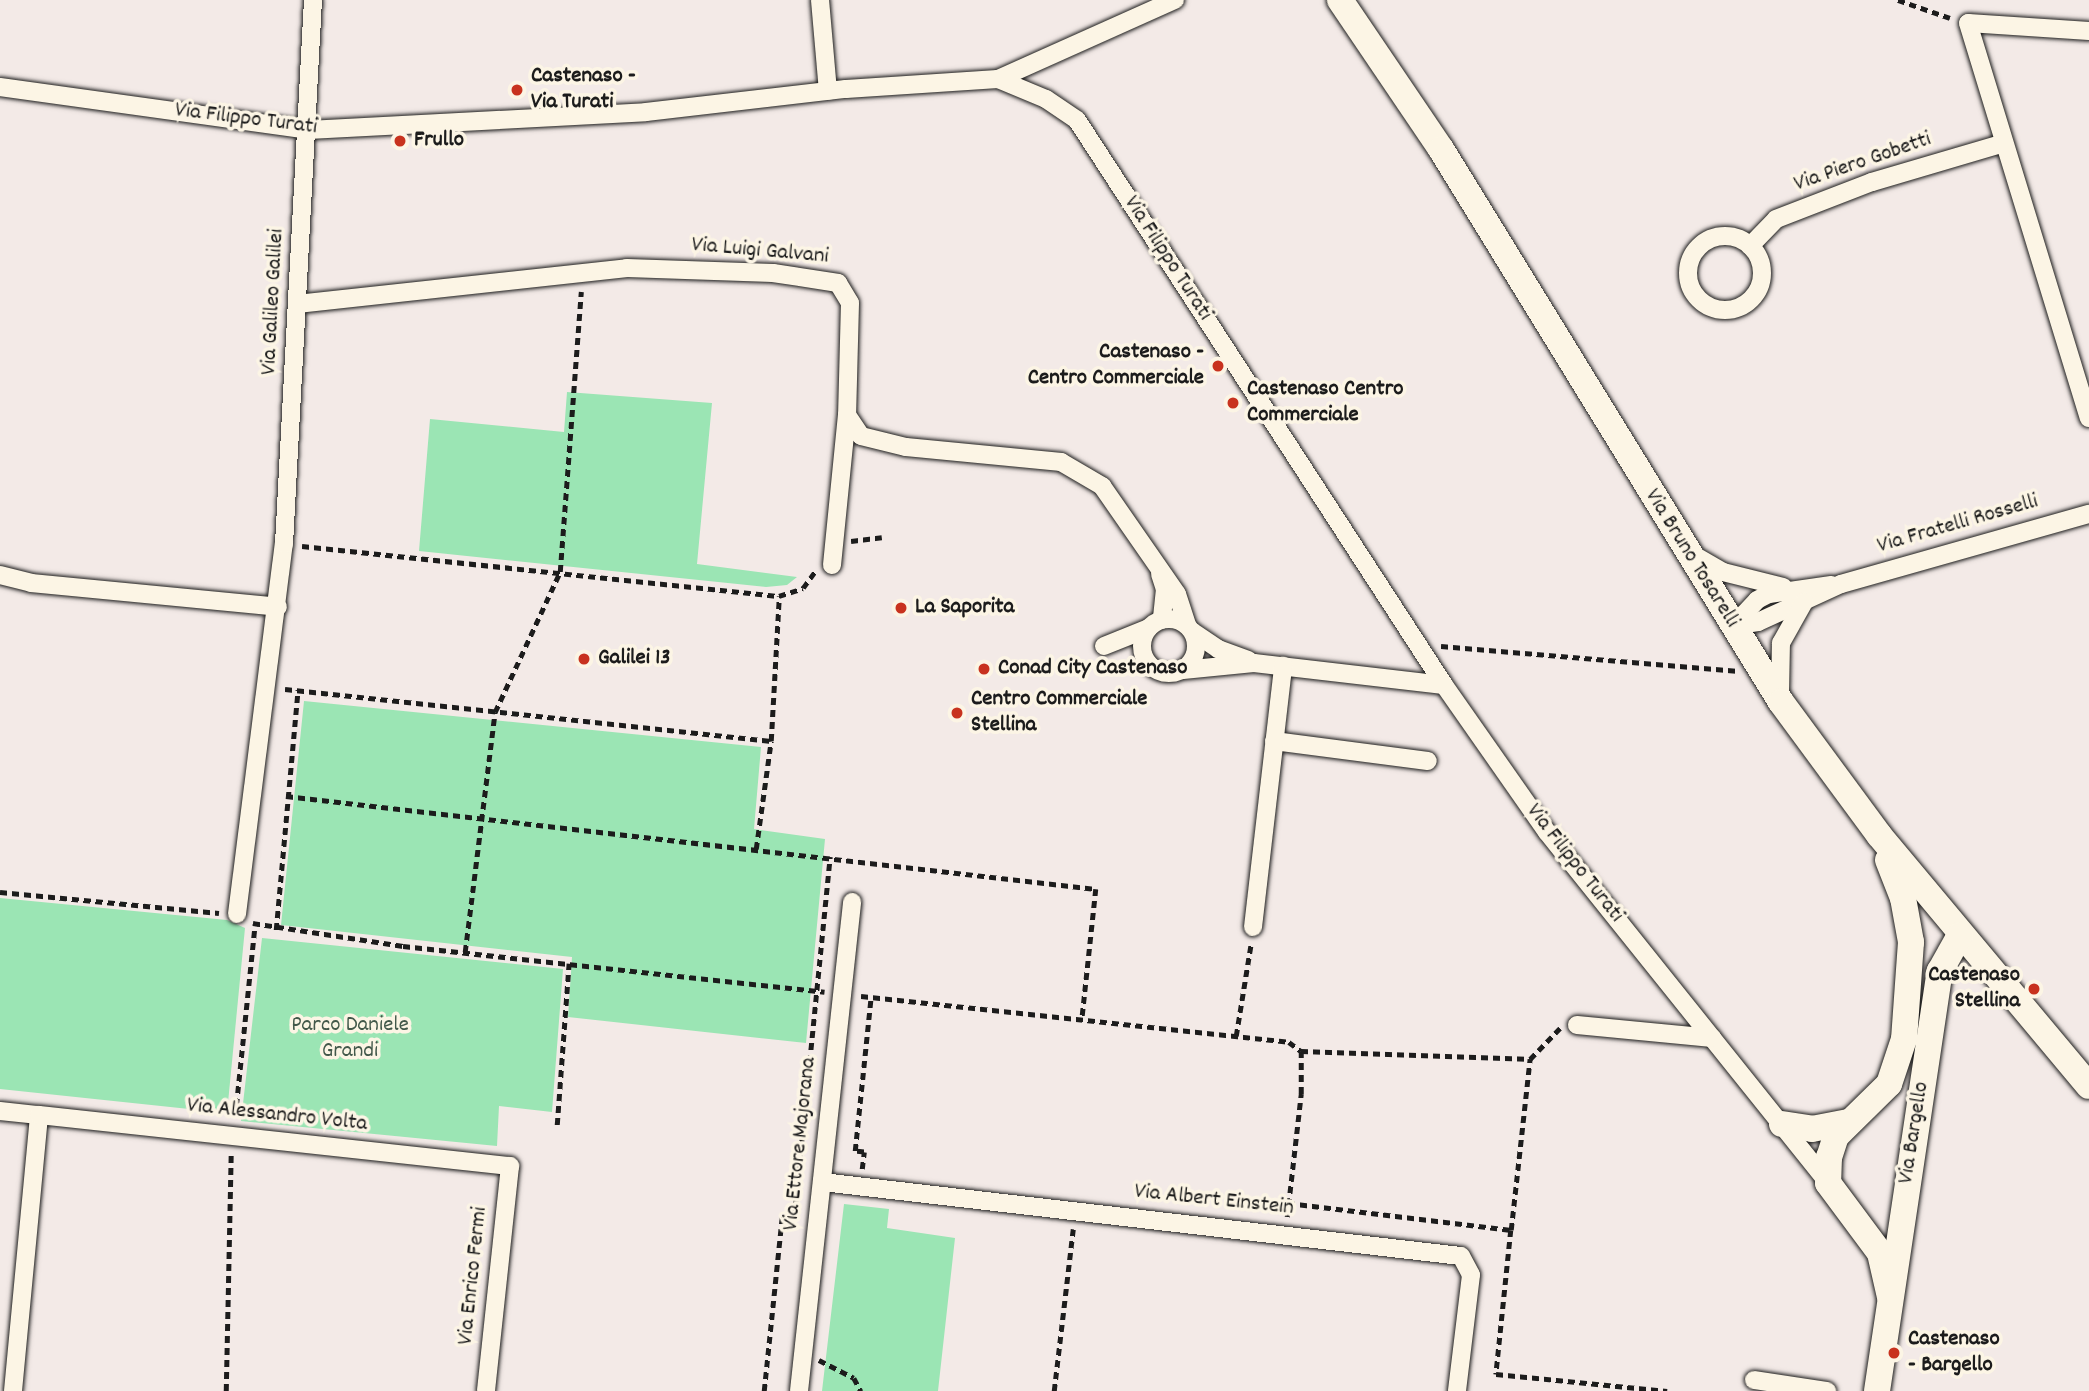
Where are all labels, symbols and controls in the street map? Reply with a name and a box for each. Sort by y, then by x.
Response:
place label: Castenaso - Via Turati [531,63,636,117]
marker: Castenaso - Via Turati [509,82,525,98]
street label: Via Filippo Turati [173,98,319,142]
place label: Frullo [414,127,464,155]
street label: Via Piero Gobetti [1791,127,1935,199]
marker: Frullo [392,133,408,149]
street label: Via Filippo Turati [1116,191,1218,327]
street label: Via Galileo Galilei [256,228,292,376]
street label: Via Luigi Galvani [690,232,830,272]
place label: Castenaso - Centro Commerciale [1028,339,1204,393]
marker: Castenaso - Centro Commerciale [1210,358,1226,374]
place label: Castenaso Centro Commerciale [1247,376,1403,430]
marker: Castenaso Centro Commerciale [1225,395,1241,411]
street label: Via Bruno Tosarelli [1637,485,1745,633]
street label: Via Fratelli Rosselli [1874,489,2042,561]
place label: La Saporita [915,594,1014,622]
marker: La Saporita [893,600,909,616]
place label: Galilei 13 [598,645,670,673]
marker: Galilei 13 [576,651,592,667]
place label: Conad City Castenaso [998,655,1187,683]
marker: Conad City Castenaso [976,661,992,677]
place label: Centro Commerciale Stellina [971,686,1147,740]
marker: Centro Commerciale Stellina [949,705,965,721]
street label: Via Filippo Turati [1519,799,1629,929]
place label: Castenaso Stellina [1928,962,2020,1016]
marker: Castenaso Stellina [2026,981,2042,997]
park label: Parco Daniele Grandi [291,1012,409,1066]
street label: Via Ettore Majorana [778,1056,824,1232]
street label: Via Bargello [1893,1080,1937,1186]
street label: Via Alessandro Volta [185,1093,369,1139]
street label: Via Albert Einstein [1133,1179,1295,1223]
street label: Via Enrico Fermi [453,1206,495,1346]
place label: Castenaso - Bargello [1908,1326,2000,1380]
marker: Castenaso - Bargello [1886,1345,1902,1361]

